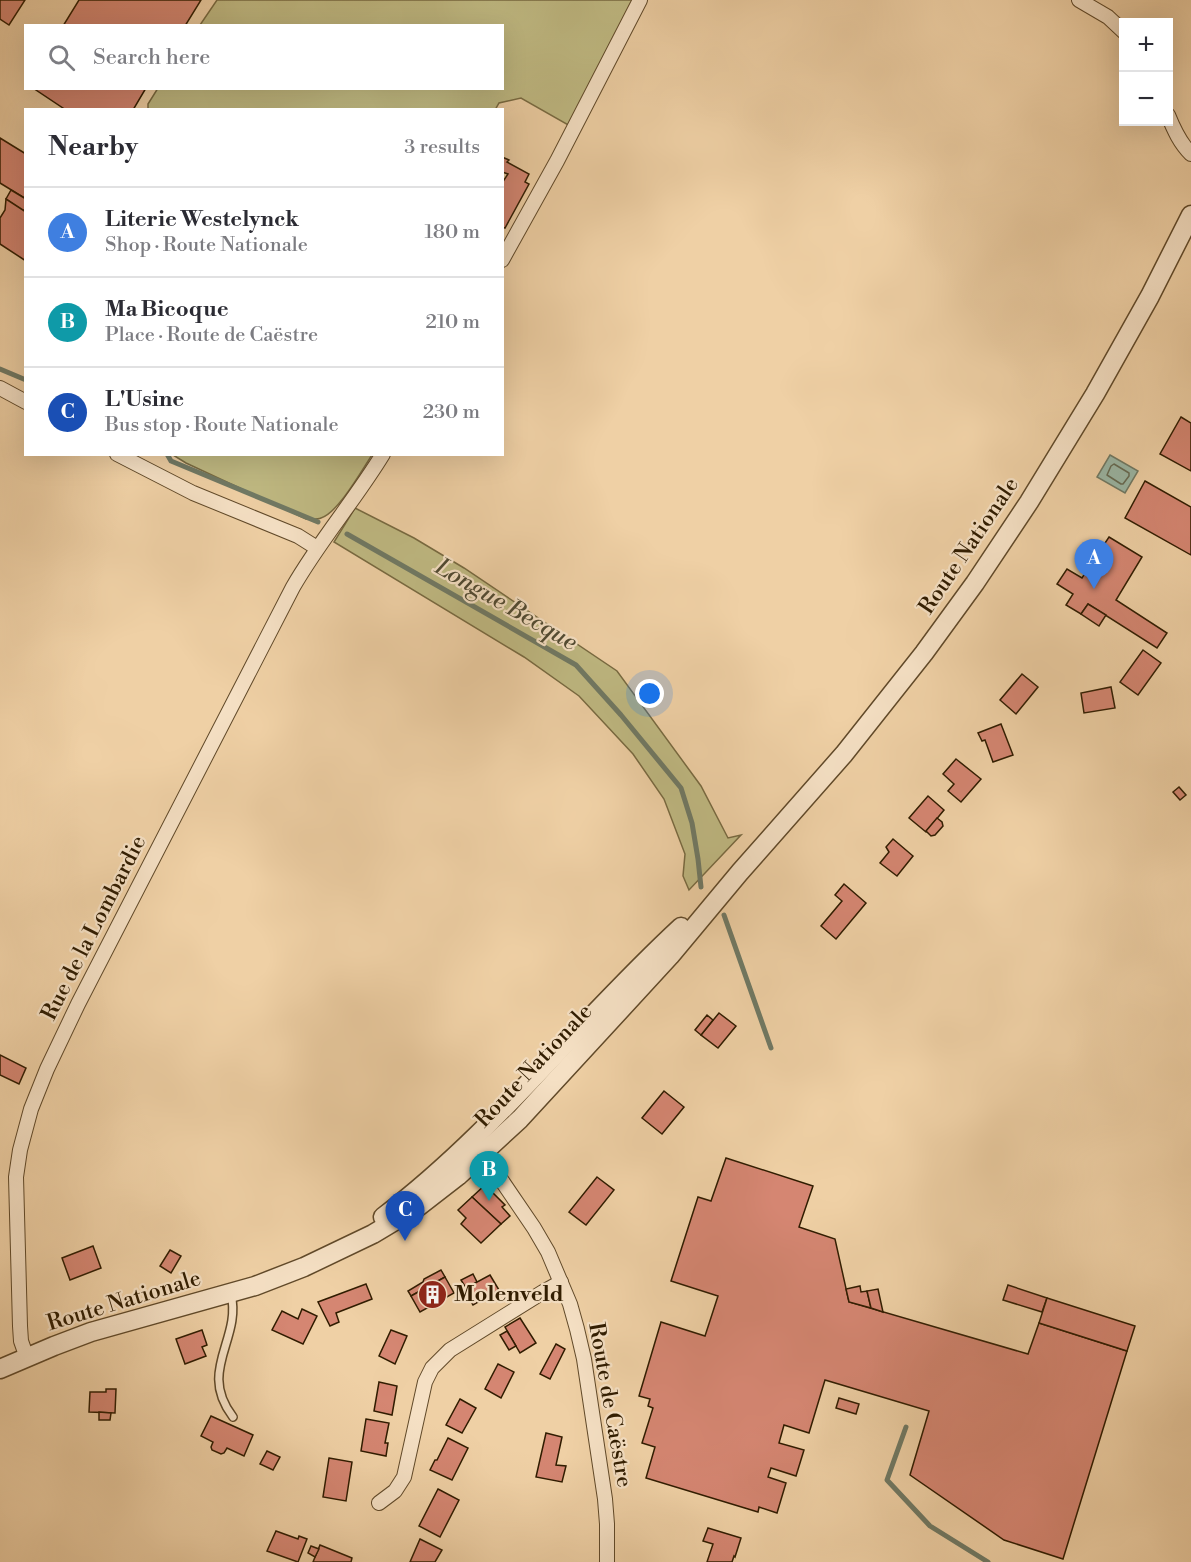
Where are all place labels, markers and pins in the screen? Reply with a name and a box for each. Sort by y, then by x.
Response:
pin: A [1074,540,1114,589]
pin: B [470,1152,508,1201]
pin: C [386,1192,424,1241]
building icon: Molenveld [417,1278,449,1310]
place label: Molenveld [454,1281,564,1308]

